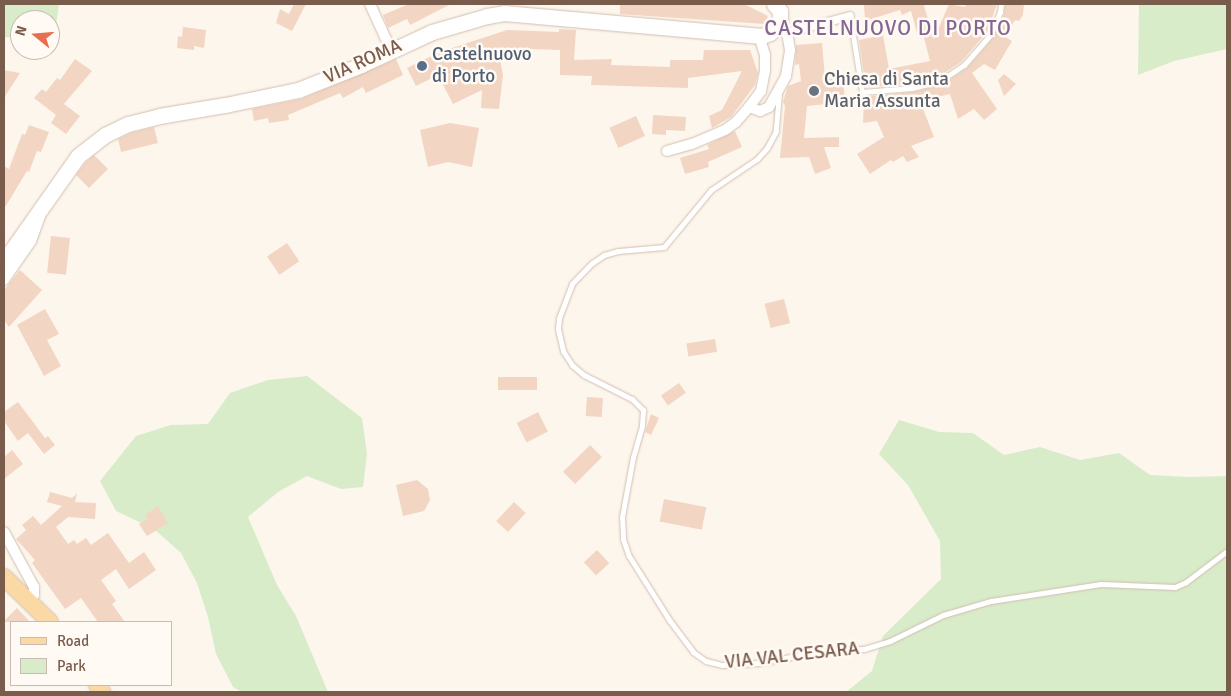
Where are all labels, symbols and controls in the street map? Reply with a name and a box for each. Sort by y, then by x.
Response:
north arrow [10,10,60,60]
district label: CASTELNUOVO DI PORTO [762,15,1014,41]
text: N [12,24,31,38]
street label: VIA ROMA [321,35,405,89]
place label: Castelnuovo di Porto [432,44,532,88]
marker: Castelnuovo di Porto [416,60,428,72]
place label: Chiesa di Santa Maria Assunta [824,69,949,113]
marker: Chiesa di Santa Maria Assunta [808,85,820,97]
legend [10,621,172,686]
text: Road [57,632,89,650]
street label: VIA VAL CESARA [724,638,860,674]
text: Park [57,657,86,675]

